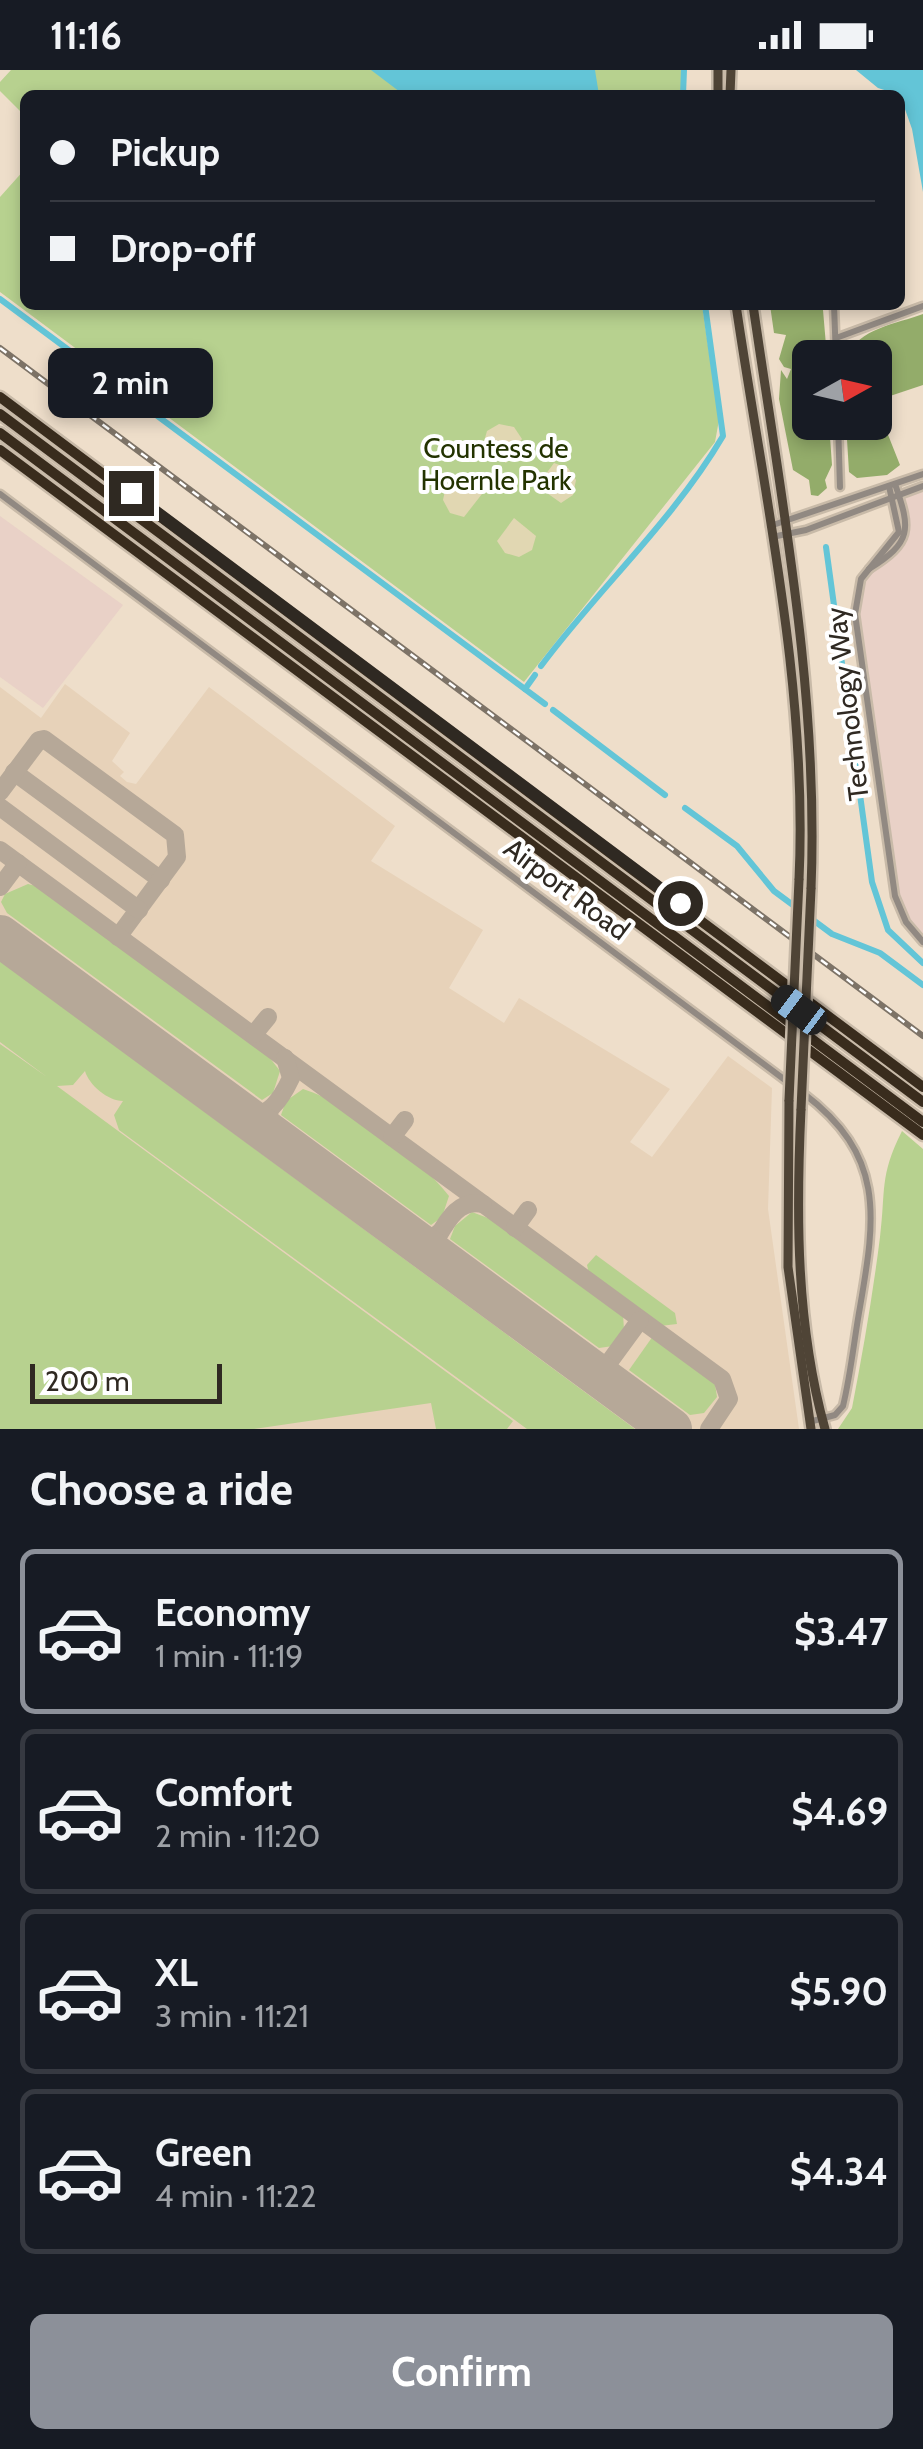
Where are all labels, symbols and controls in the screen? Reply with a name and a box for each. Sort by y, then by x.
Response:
text: 11:16 [50,12,122,59]
text: Pickup [110,129,220,176]
text: Drop-off [110,225,256,272]
north arrow [792,340,892,440]
map controls [792,340,892,440]
callout: 2 min [48,348,214,418]
text: 2 min [92,363,169,402]
park label: Countess de Hoernle Park [420,431,572,497]
route end [109,471,154,516]
street label: Technology Way [818,605,876,803]
street label: Airport Road [498,831,636,947]
route start [658,881,703,926]
car [766,980,832,1040]
scale bar [30,1359,222,1404]
text: 200 m [45,1364,130,1398]
text: Choose a ride [30,1462,293,1516]
icon: car [35,1587,125,1677]
text: Economy [155,1589,310,1636]
text: $3.47 [794,1608,888,1655]
text: 1 min · 11:19 [155,1636,304,1675]
icon: car [35,1767,125,1857]
text: Comfort [155,1769,292,1816]
text: $4.69 [791,1788,888,1835]
text: 2 min · 11:20 [155,1816,320,1855]
icon: car [35,1947,125,2037]
text: XL [155,1949,198,1996]
text: $5.90 [790,1968,888,2015]
text: 3 min · 11:21 [155,1996,309,2035]
icon: car [35,2127,125,2217]
text: Green [155,2129,252,2176]
text: $4.34 [790,2148,888,2195]
text: 4 min · 11:22 [155,2176,317,2215]
button: Confirm [30,2314,893,2429]

